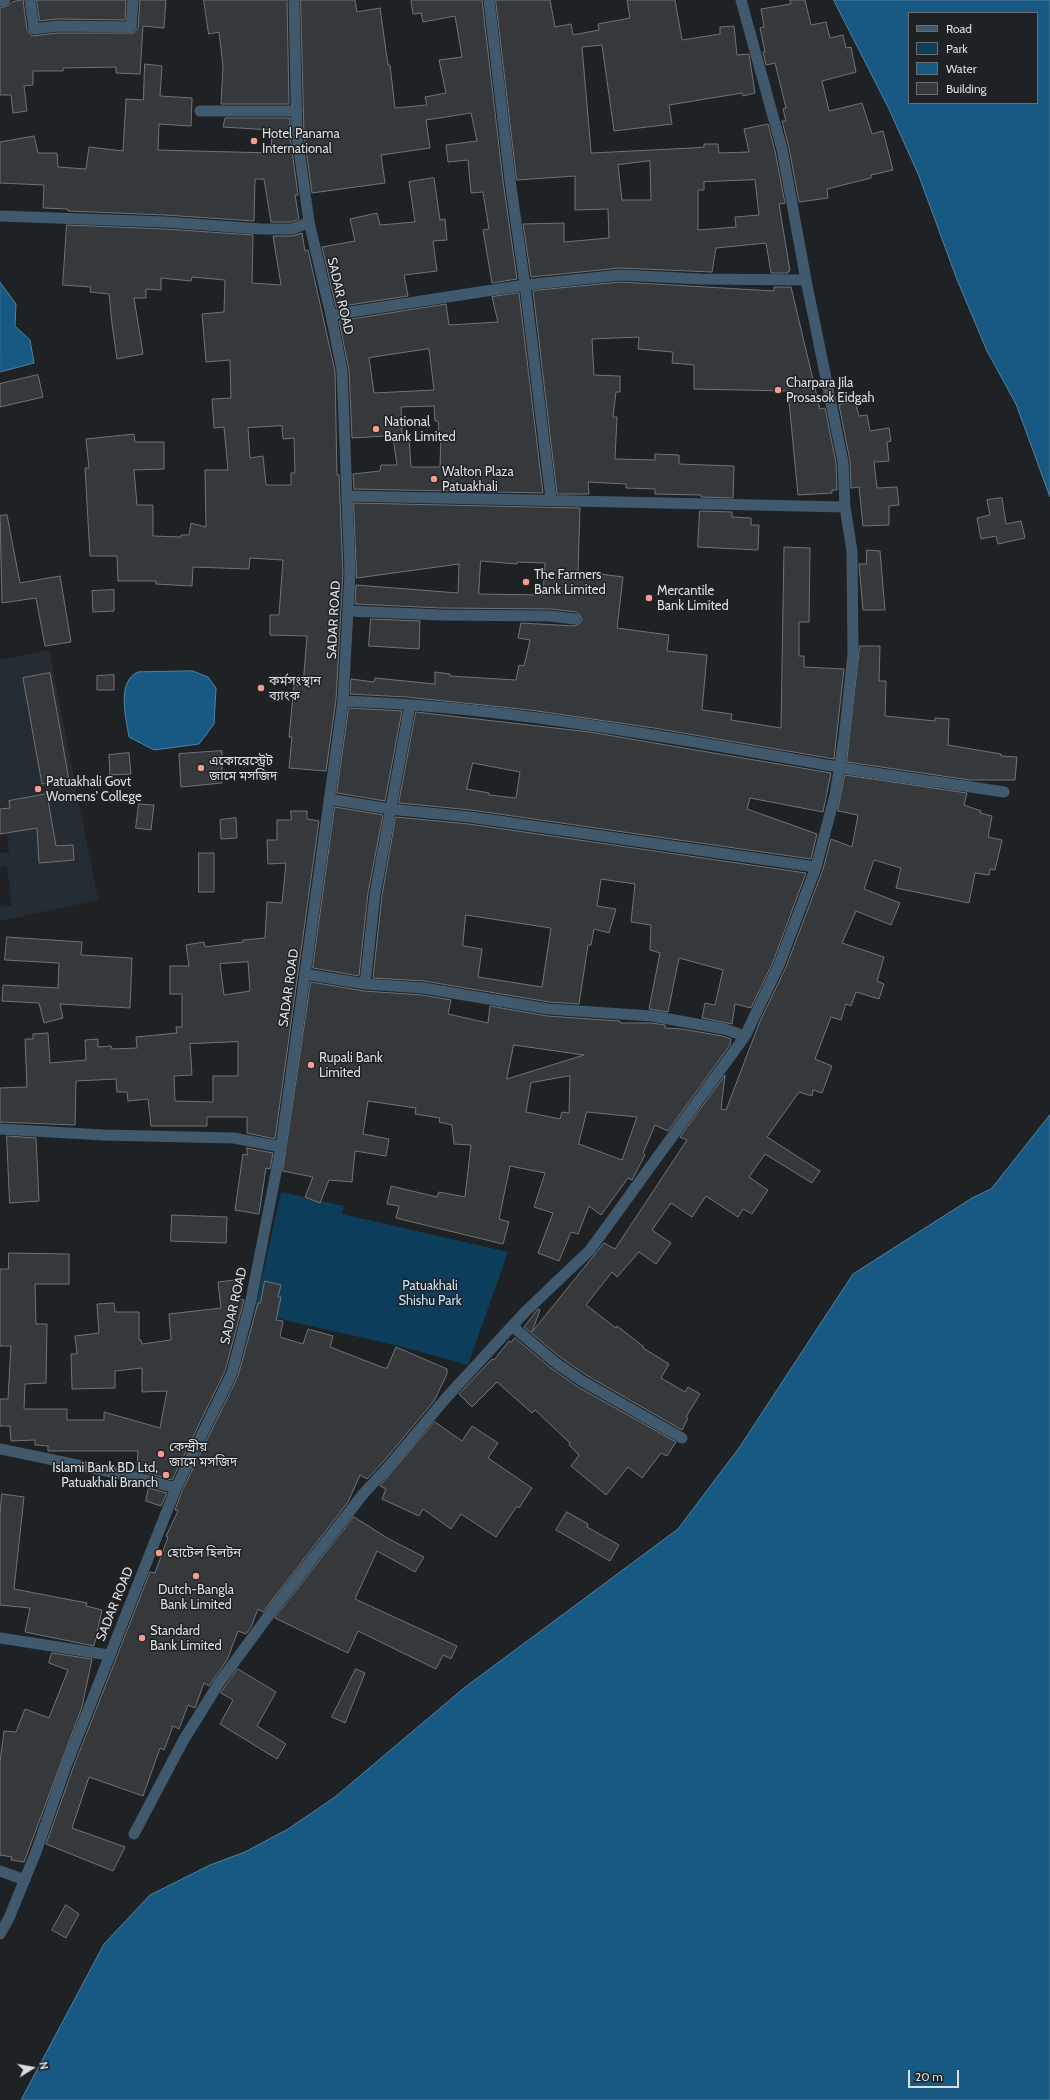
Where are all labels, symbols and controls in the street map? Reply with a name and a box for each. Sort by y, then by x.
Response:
legend [908,12,1038,104]
text: Road [946,21,972,36]
text: Park [946,41,968,56]
text: Water [946,61,976,76]
text: Building [946,81,987,96]
place label: Hotel Panama International [262,126,340,157]
marker: Hotel Panama International [249,136,259,146]
street label: SADAR ROAD [324,256,356,336]
place label: Charpara Jila Prosasok Eidgah [786,375,875,406]
marker: Charpara Jila Prosasok Eidgah [773,385,783,395]
place label: National Bank Limited [384,414,456,445]
marker: National Bank Limited [371,424,381,434]
place label: Walton Plaza Patuakhali [442,464,514,495]
marker: Walton Plaza Patuakhali [429,474,439,484]
place label: The Farmers Bank Limited [534,567,606,598]
marker: The Farmers Bank Limited [521,577,531,587]
street label: SADAR ROAD [324,580,344,660]
place label: Mercantile Bank Limited [657,583,729,614]
marker: Mercantile Bank Limited [644,593,654,603]
place label: কর্মসংস্থান ব্যাংক [269,673,321,704]
marker: কর্মসংস্থান ব্যাংক [256,683,266,693]
place label: একোরেস্ট্রেট জামে মসজিদ [209,753,277,784]
marker: একোরেস্ট্রেট জামে মসজিদ [196,763,206,773]
place label: Patuakhali Govt Womens' College [46,774,142,805]
marker: Patuakhali Govt Womens' College [33,784,43,794]
street label: SADAR ROAD [276,948,302,1028]
place label: Rupali Bank Limited [319,1050,383,1081]
marker: Rupali Bank Limited [306,1060,316,1070]
street label: SADAR ROAD [218,1266,250,1346]
park label: Patuakhali Shishu Park [399,1278,461,1309]
place label: কেন্দ্রীয় জামে মসজিদ [169,1439,237,1470]
marker: কেন্দ্রীয় জামে মসজিদ [156,1449,166,1459]
place label: Islami Bank BD Ltd, Patuakhali Branch [52,1460,158,1491]
marker: Islami Bank BD Ltd, Patuakhali Branch [161,1470,171,1480]
place label: হোটেল হিলটন [167,1545,241,1561]
marker: হোটেল হিলটন [154,1548,164,1558]
street label: SADAR ROAD [93,1565,137,1643]
marker: Dutch-Bangla Bank Limited [191,1571,201,1581]
place label: Dutch-Bangla Bank Limited [158,1582,234,1613]
place label: Standard Bank Limited [150,1623,222,1654]
marker: Standard Bank Limited [137,1633,147,1643]
north arrow [12,2048,52,2088]
text: N [36,2061,51,2071]
scale bar [910,2062,961,2088]
text: 20 m [915,2069,943,2084]

